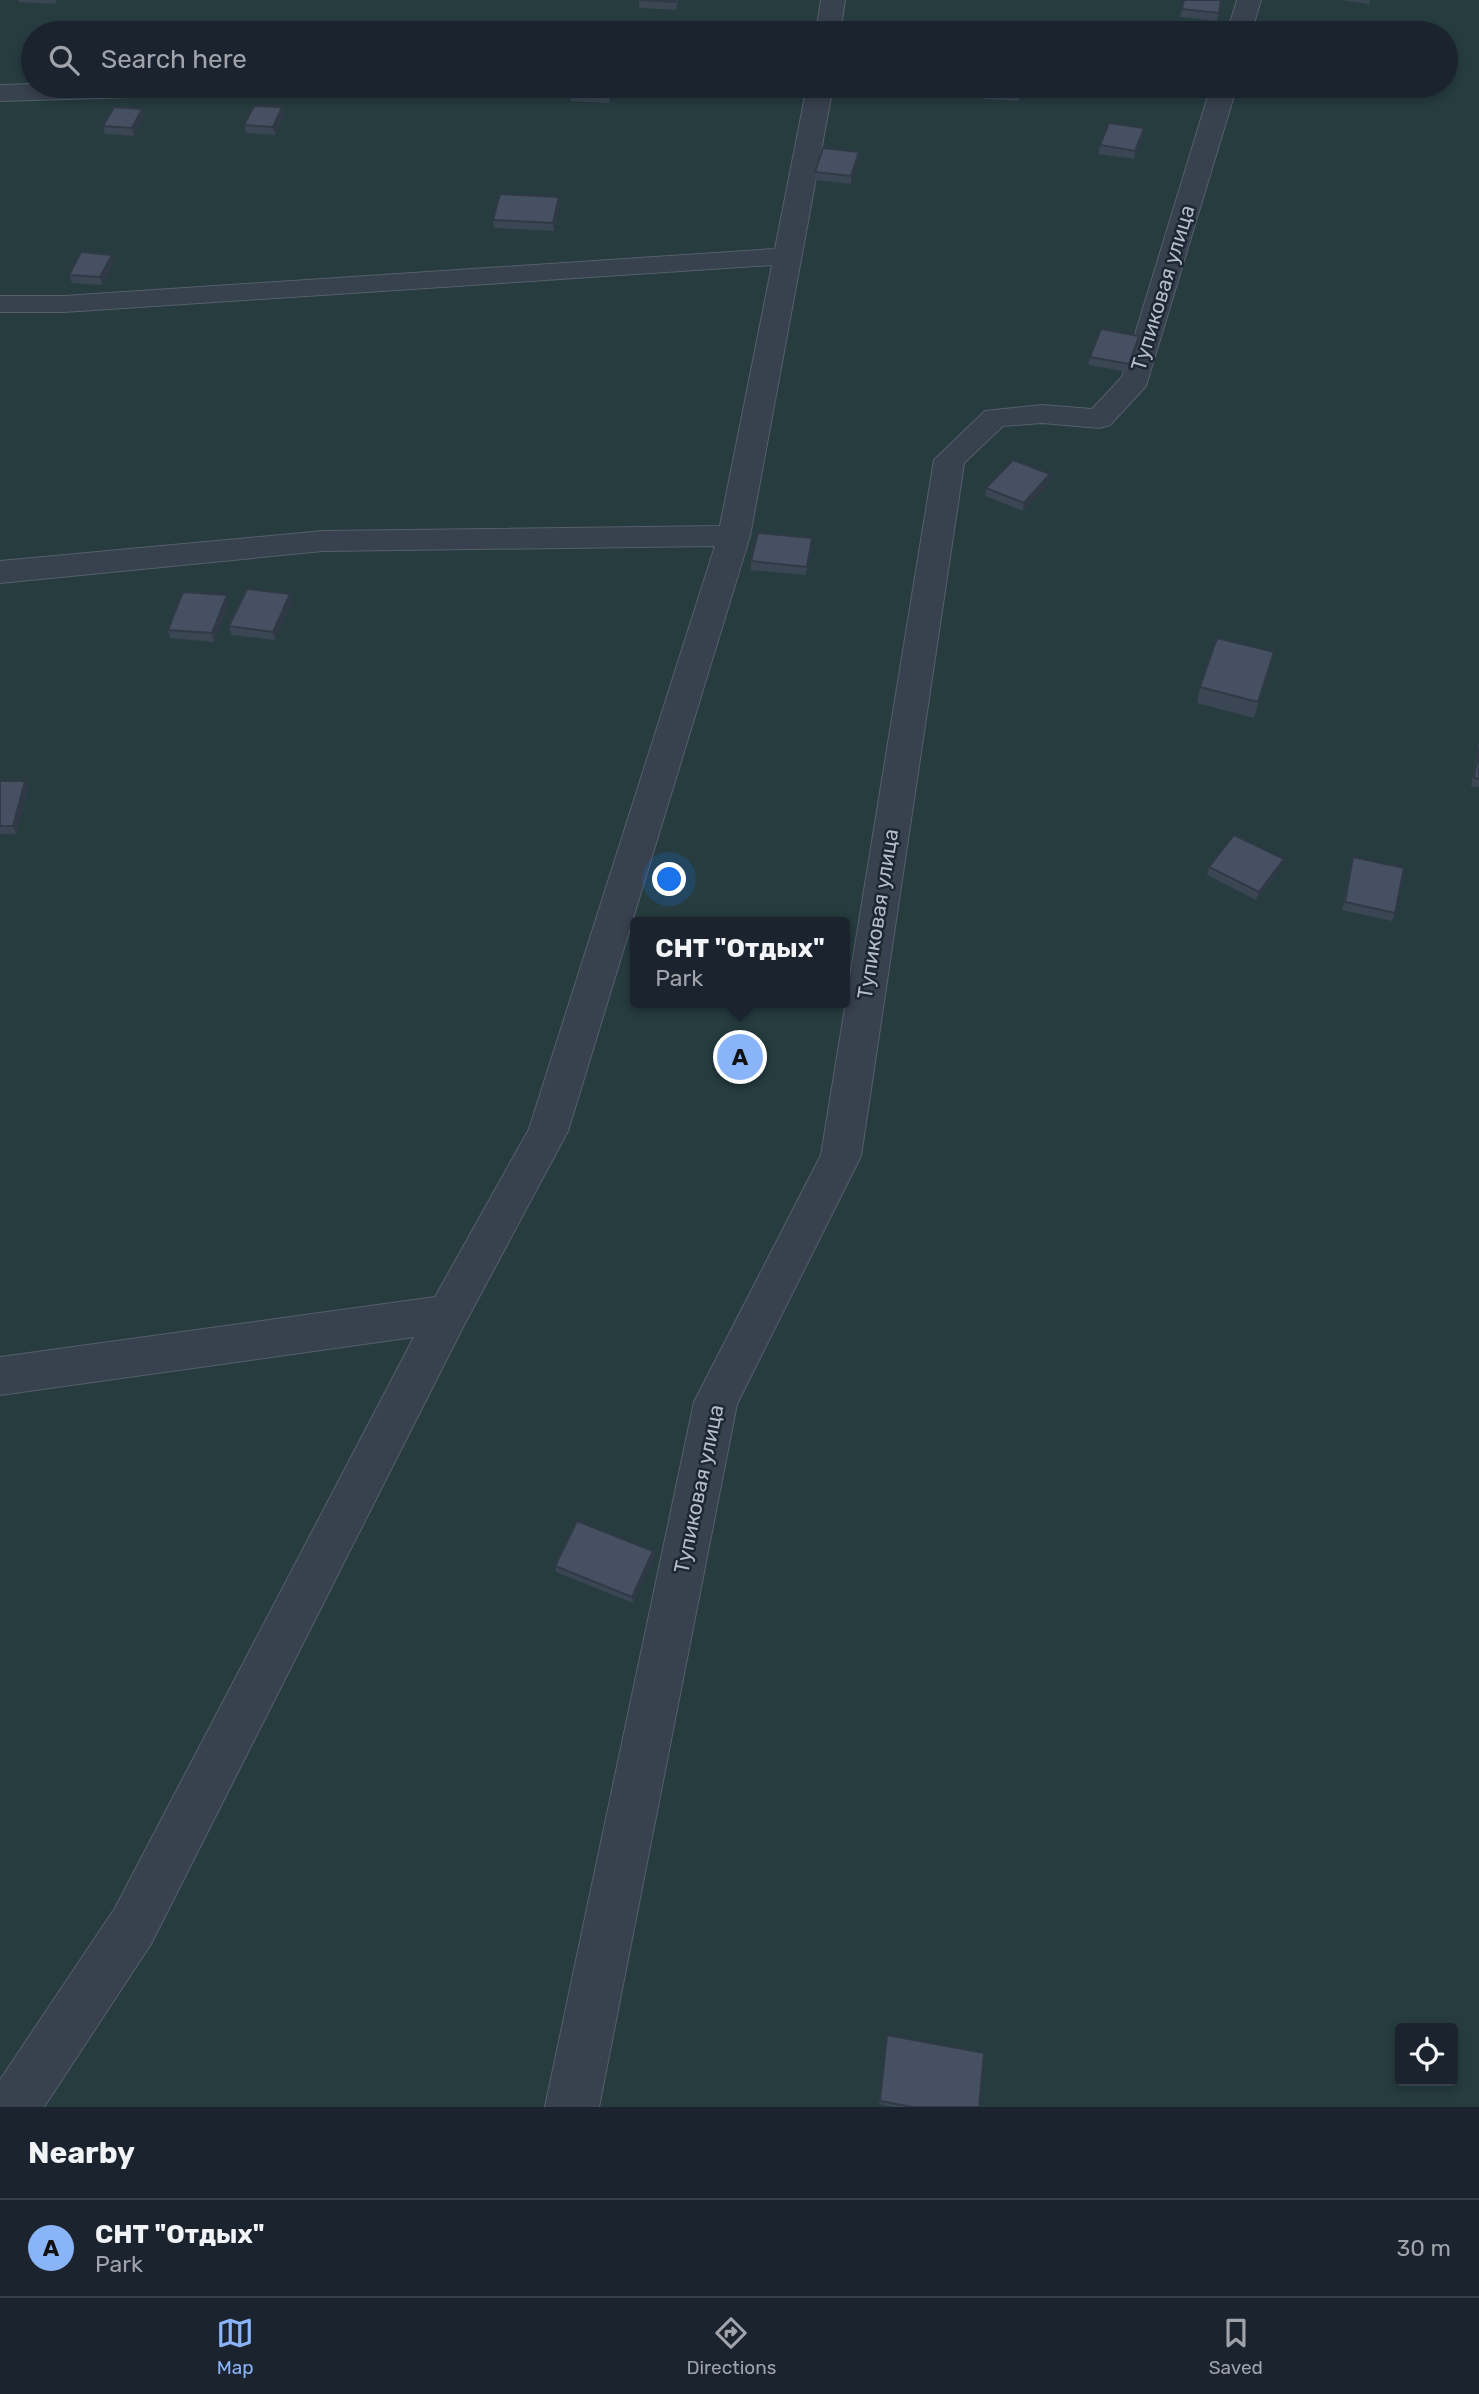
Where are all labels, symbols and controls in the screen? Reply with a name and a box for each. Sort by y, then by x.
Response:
search box [21,21,1458,98]
icon: search [45,41,83,79]
text: Search here [101,44,247,75]
street label: Тупиковая улица [1125,202,1200,374]
street label: Тупиковая улица [852,827,903,1001]
your location [652,862,686,896]
popup [630,917,850,1008]
text: СНТ "Отдых" [655,933,825,964]
text: Park [655,964,703,992]
pin: A [717,1031,763,1083]
street label: Тупиковая улица [668,1402,729,1576]
map controls [1395,2023,1458,2086]
button: locate [1395,2023,1458,2086]
text: Nearby [28,2135,135,2171]
text: СНТ "Отдых" [95,2219,265,2250]
text: A [43,2234,59,2262]
text: 30 m [1396,2234,1451,2262]
text: Park [95,2250,143,2278]
tab: Map [216,2314,254,2379]
tab: Directions [686,2314,776,2379]
tab: Saved [1209,2314,1263,2379]

